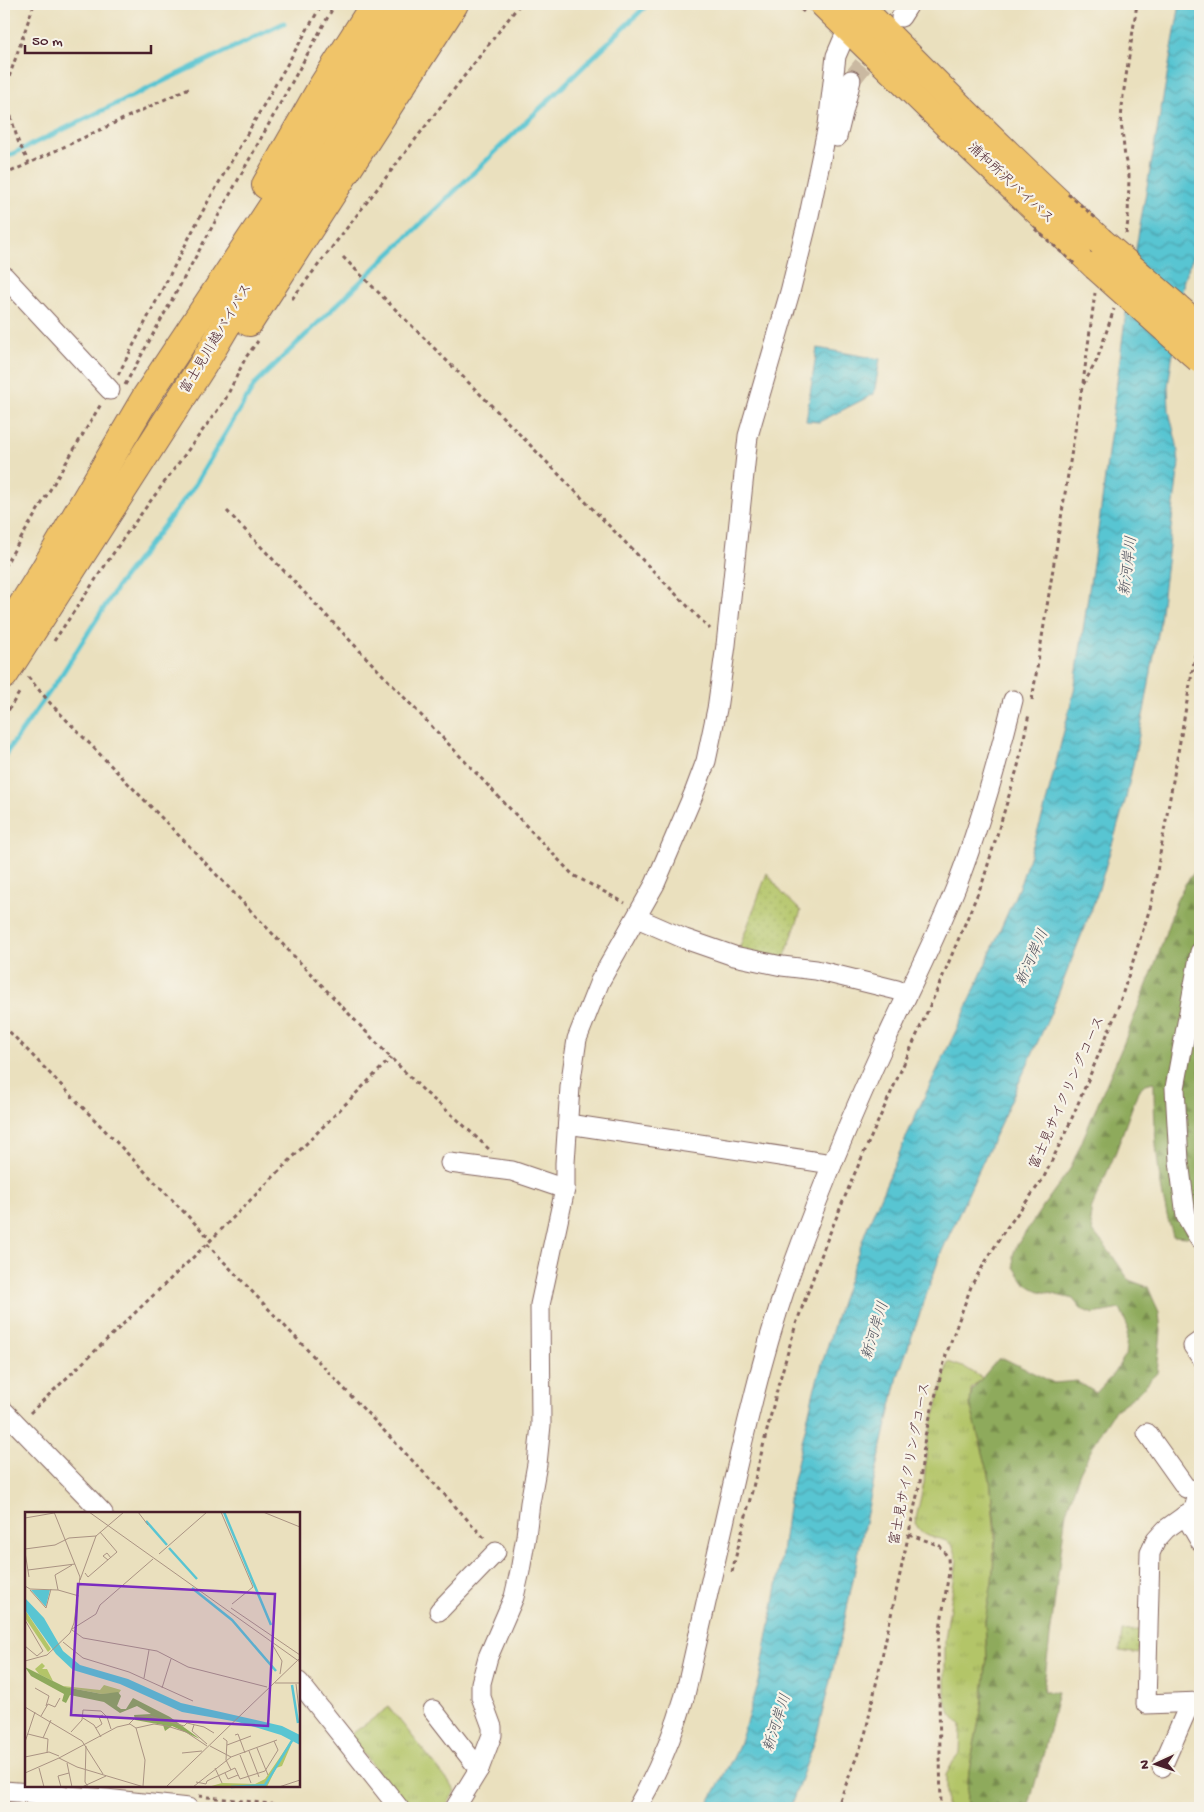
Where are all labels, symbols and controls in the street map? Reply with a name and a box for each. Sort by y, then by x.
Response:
scale bar [25,22,151,54]
text: 50 m [32,33,63,51]
street label: 浦和所沢バイパス [963,140,1057,228]
street label: 富士見川越バイパス [177,281,257,397]
water label: 新河岸川 [1115,535,1142,597]
water label: 新河岸川 [1012,927,1053,989]
street label: 富士見サイクリングコース [1027,1014,1109,1172]
water label: 新河岸川 [858,1299,893,1362]
street label: 富士見サイクリングコース [887,1381,935,1547]
inset map [25,1512,300,1787]
water label: 新河岸川 [759,1691,796,1754]
north arrow [1132,1740,1182,1790]
text: N [1137,1760,1154,1770]

